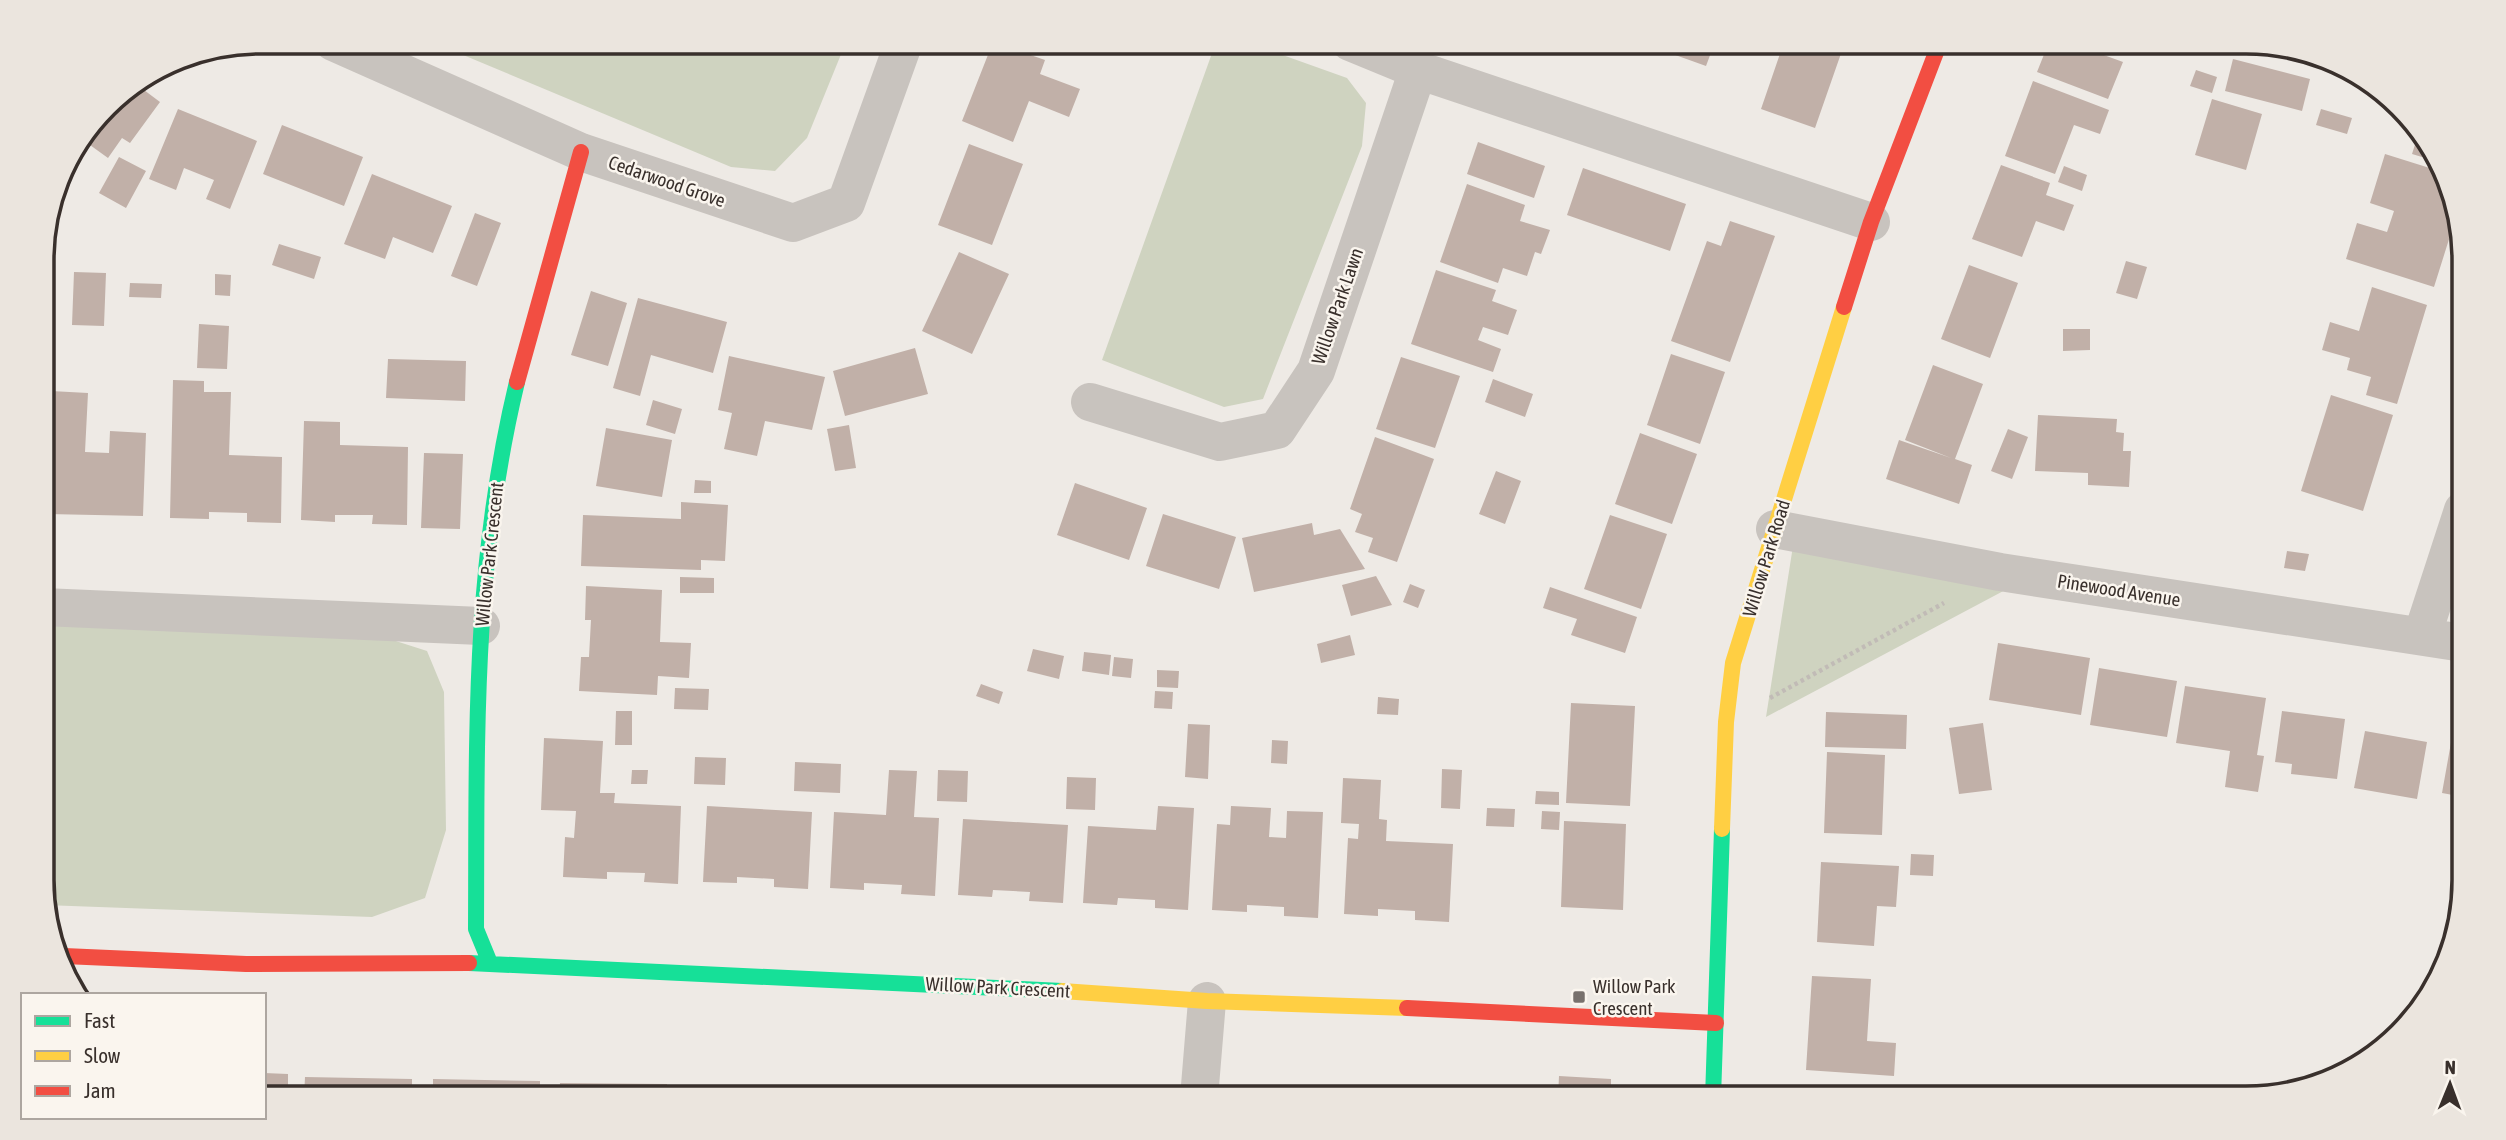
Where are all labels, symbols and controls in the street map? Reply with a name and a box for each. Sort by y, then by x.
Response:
street label: Cedarwood Grove [606,151,728,211]
street label: Willow Park Lawn [1307,245,1367,367]
street label: Willow Park Crescent [470,481,508,627]
street label: Willow Park Road [1738,497,1794,619]
street label: Pinewood Avenue [2056,569,2182,611]
street label: Willow Park Crescent [925,972,1071,1002]
place label: Willow Park Crescent [1593,975,1676,1019]
marker: Willow Park Crescent [1571,989,1587,1005]
legend [21,993,266,1119]
text: Fast [84,1008,115,1032]
text: Slow [84,1043,121,1067]
north arrow [2415,1049,2485,1119]
text: N [2444,1056,2456,1078]
text: Jam [84,1078,116,1102]

